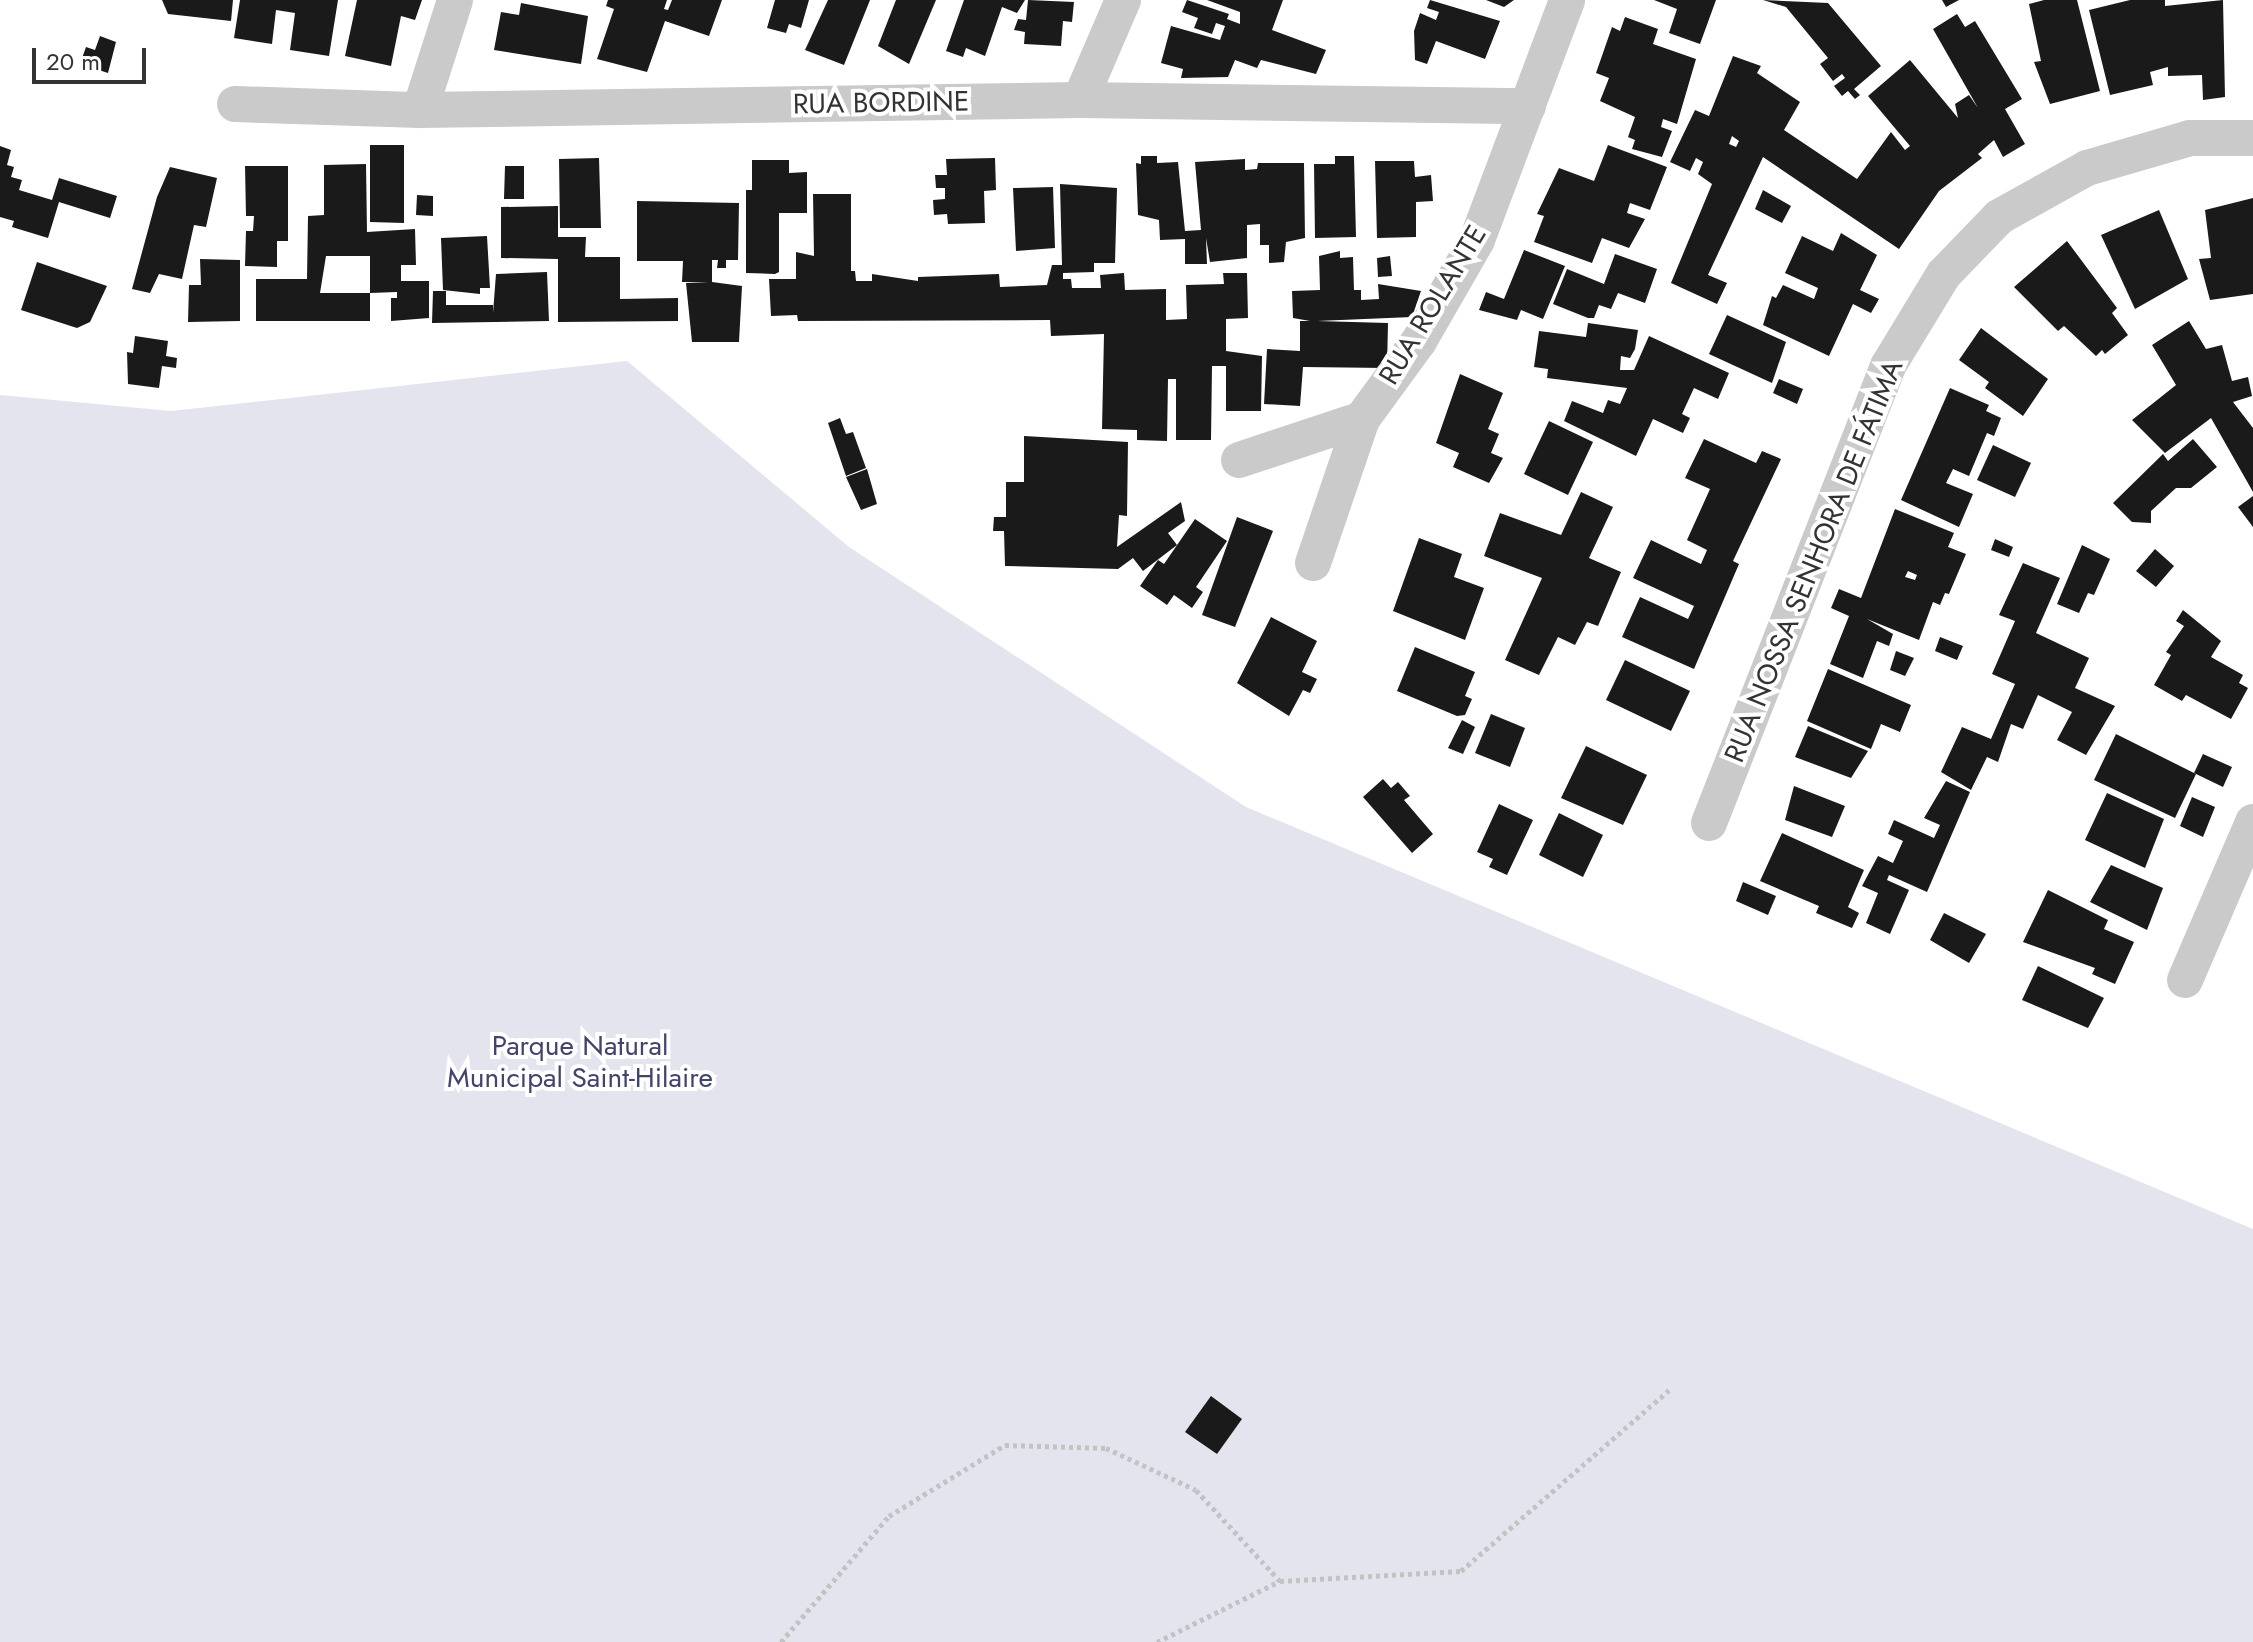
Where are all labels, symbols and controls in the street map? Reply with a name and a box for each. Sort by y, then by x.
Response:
scale bar [36,32,150,82]
text: 20 m [46,44,100,79]
street label: RUA BORDINE [792,85,970,121]
street label: RUA ROLANTE [1372,219,1494,391]
street label: RUA NOSSA SENHORA DE FÁTIMA [1718,355,1910,767]
park label: Parque Natural Municipal Saint-Hilaire [447,1029,713,1095]

